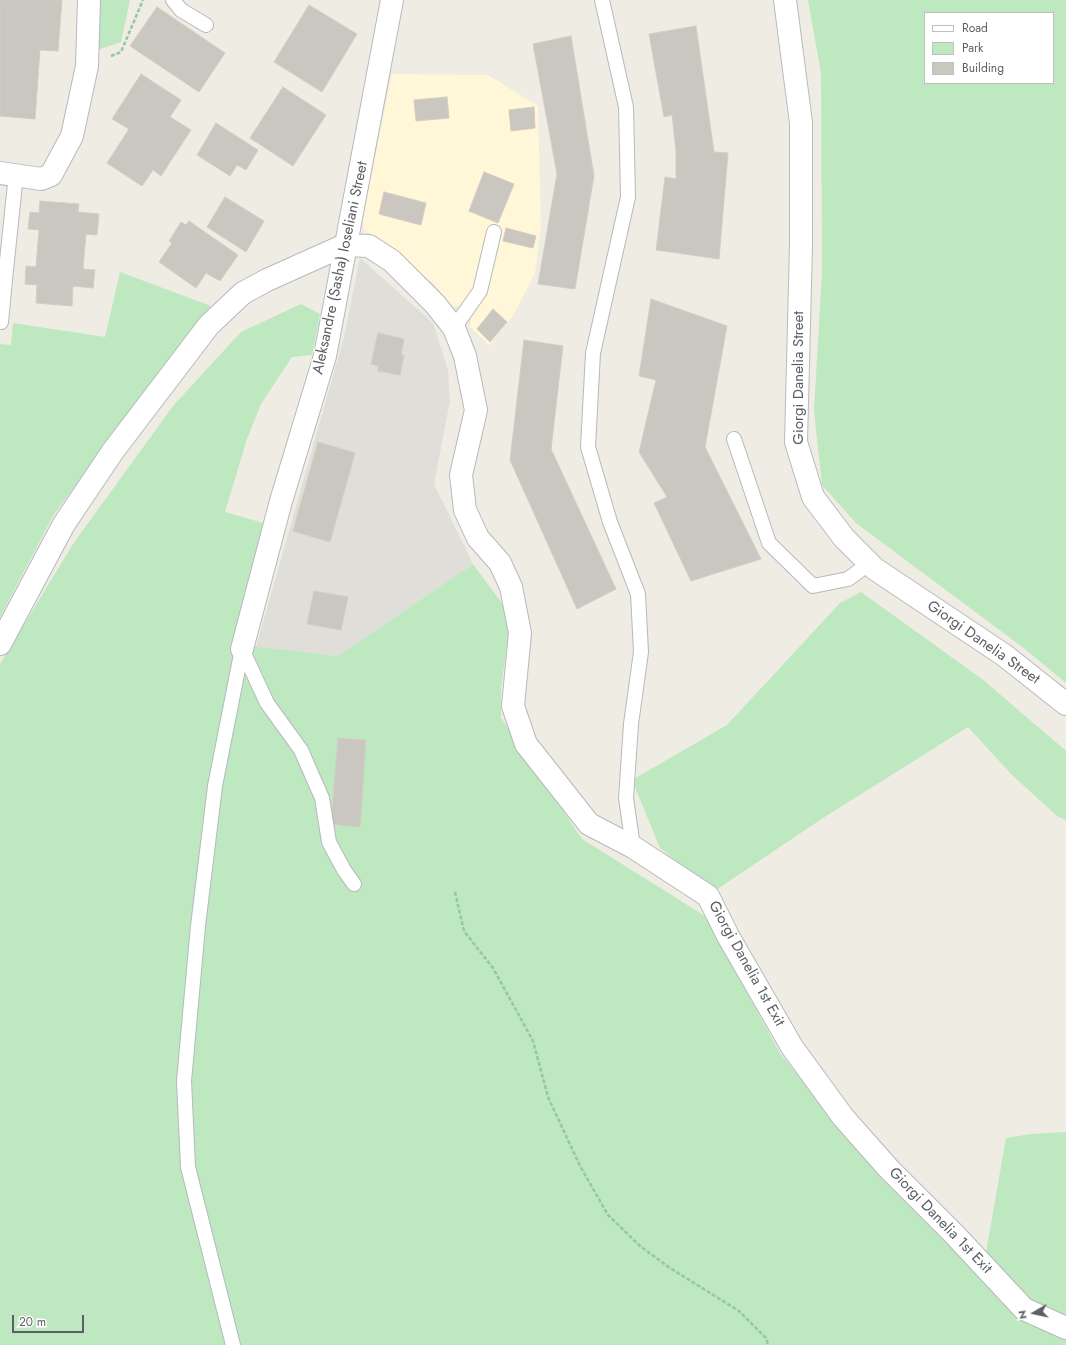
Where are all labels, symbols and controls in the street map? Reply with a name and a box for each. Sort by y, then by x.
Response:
legend [924,12,1054,84]
text: Road [962,19,988,37]
text: Park [962,39,983,57]
text: Building [962,59,1004,77]
street label: Aleksandre (Sasha) Ioseliani Street [310,160,372,376]
street label: Giorgi Danelia Street [790,311,808,445]
street label: Giorgi Danelia Street [923,597,1043,689]
street label: Giorgi Danelia 1st Exit [704,898,788,1030]
street label: Giorgi Danelia 1st Exit [885,1164,995,1278]
north arrow [1014,1293,1054,1333]
scale bar [14,1307,86,1333]
text: N [1014,1309,1031,1320]
text: 20 m [19,1313,46,1331]

